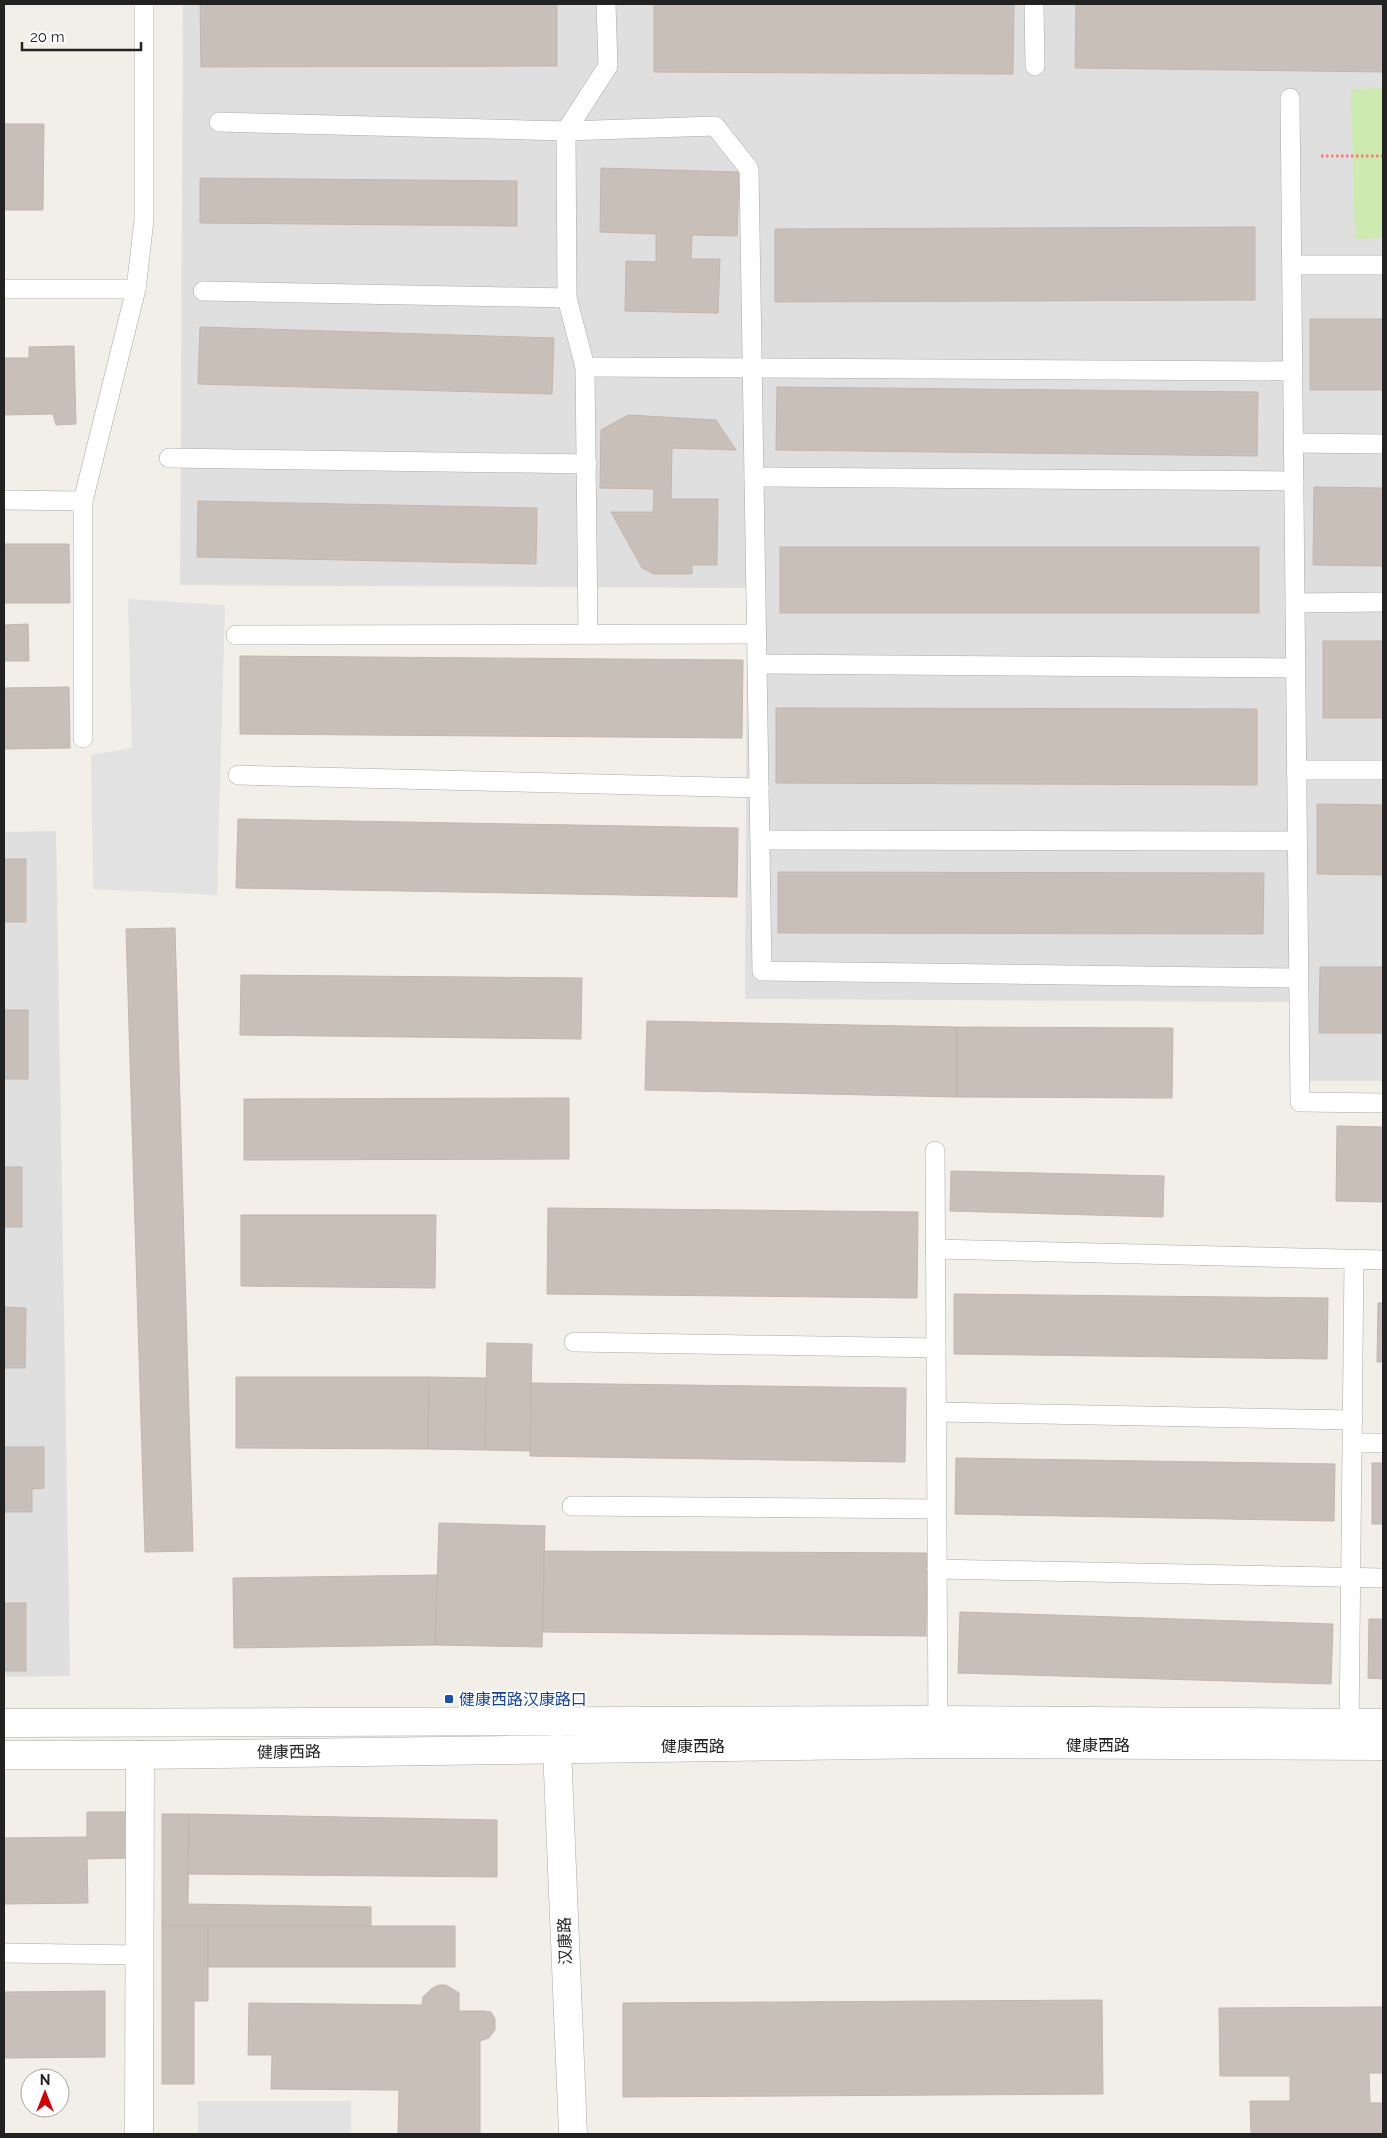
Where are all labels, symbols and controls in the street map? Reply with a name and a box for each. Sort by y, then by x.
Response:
scale bar [22,20,141,52]
text: 20 m [30,28,65,46]
place label: 健康西路汉康路口 [459,1690,587,1709]
marker: 健康西路汉康路口 [443,1693,455,1705]
street label: 健康西路 [1066,1736,1130,1755]
street label: 健康西路 [661,1737,725,1756]
street label: 健康西路 [257,1742,321,1762]
street label: 汉康路 [555,1917,575,1965]
north arrow [20,2068,70,2118]
text: N [40,2072,50,2088]

